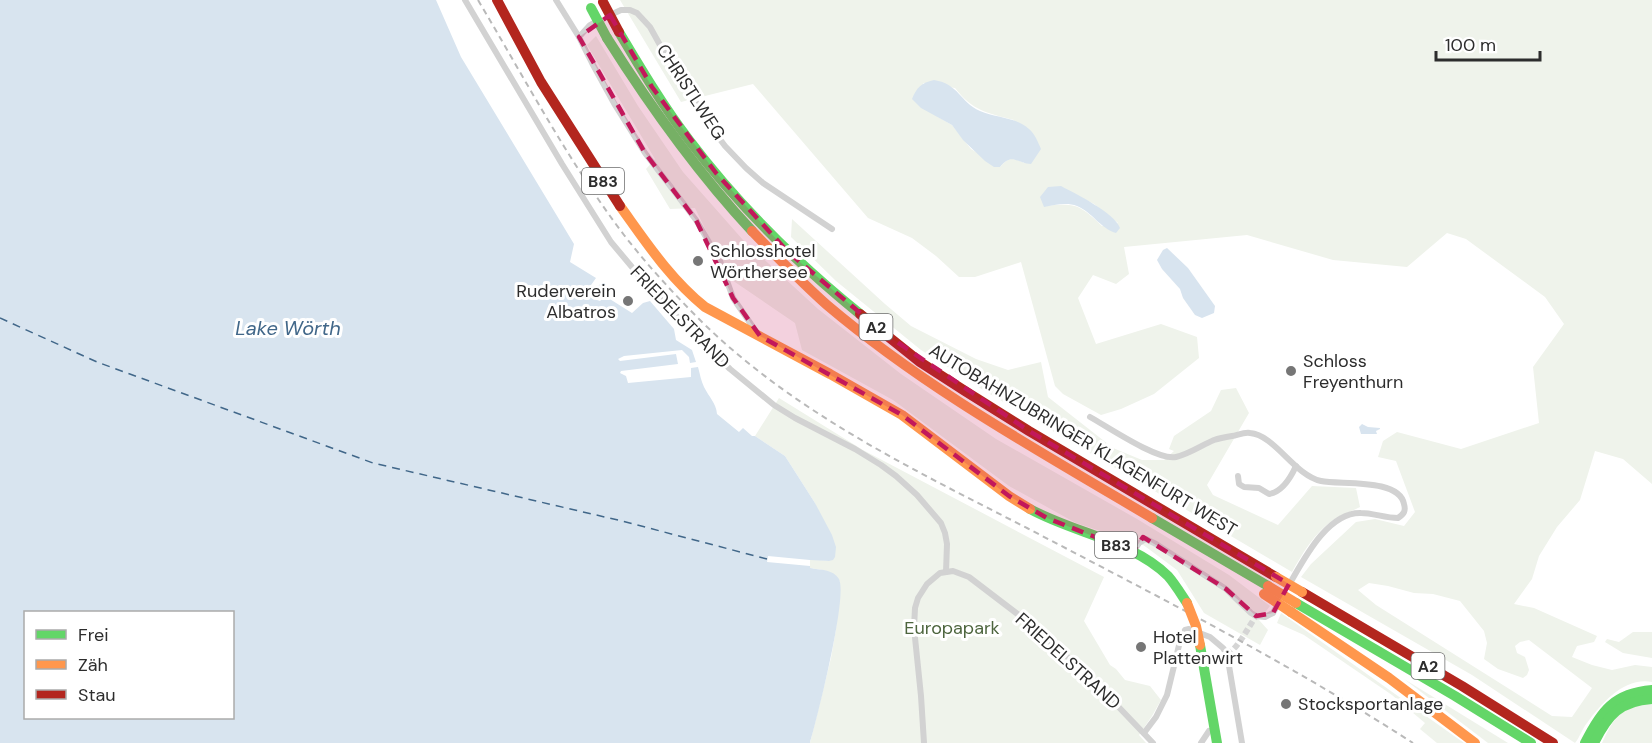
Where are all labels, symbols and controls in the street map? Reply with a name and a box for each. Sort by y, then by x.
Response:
scale bar [1436,24,1540,62]
text: 100 m [1445,33,1496,57]
street label: CHRISTLWEG [651,39,731,145]
road number: B83 [582,168,624,194]
place label: Schlosshotel Wörthersee [710,239,816,284]
marker: Schlosshotel Wörthersee [691,254,705,268]
street label: FRIEDELSTRAND [625,261,735,373]
place label: Ruderverein Albatros [516,279,616,324]
marker: Ruderverein Albatros [621,294,635,308]
road number: A2 [860,314,892,340]
water label: Lake Wörth [235,315,341,341]
street label: AUTOBAHNZUBRINGER KLAGENFURT WEST [925,338,1241,542]
place label: Schloss Freyenthurn [1303,349,1403,394]
marker: Schloss Freyenthurn [1284,364,1298,378]
road number: B83 [1095,532,1137,558]
street label: FRIEDELSTRAND [1010,607,1126,715]
legend [24,611,234,719]
park label: Europapark [904,616,1000,640]
text: Frei [78,623,109,647]
place label: Hotel Plattenwirt [1153,625,1243,670]
marker: Hotel Plattenwirt [1134,640,1148,654]
text: Zäh [78,653,108,677]
road number: A2 [1412,653,1444,679]
text: Stau [78,683,116,707]
place label: Stocksportanlage [1298,692,1443,716]
marker: Stocksportanlage [1279,697,1293,711]

